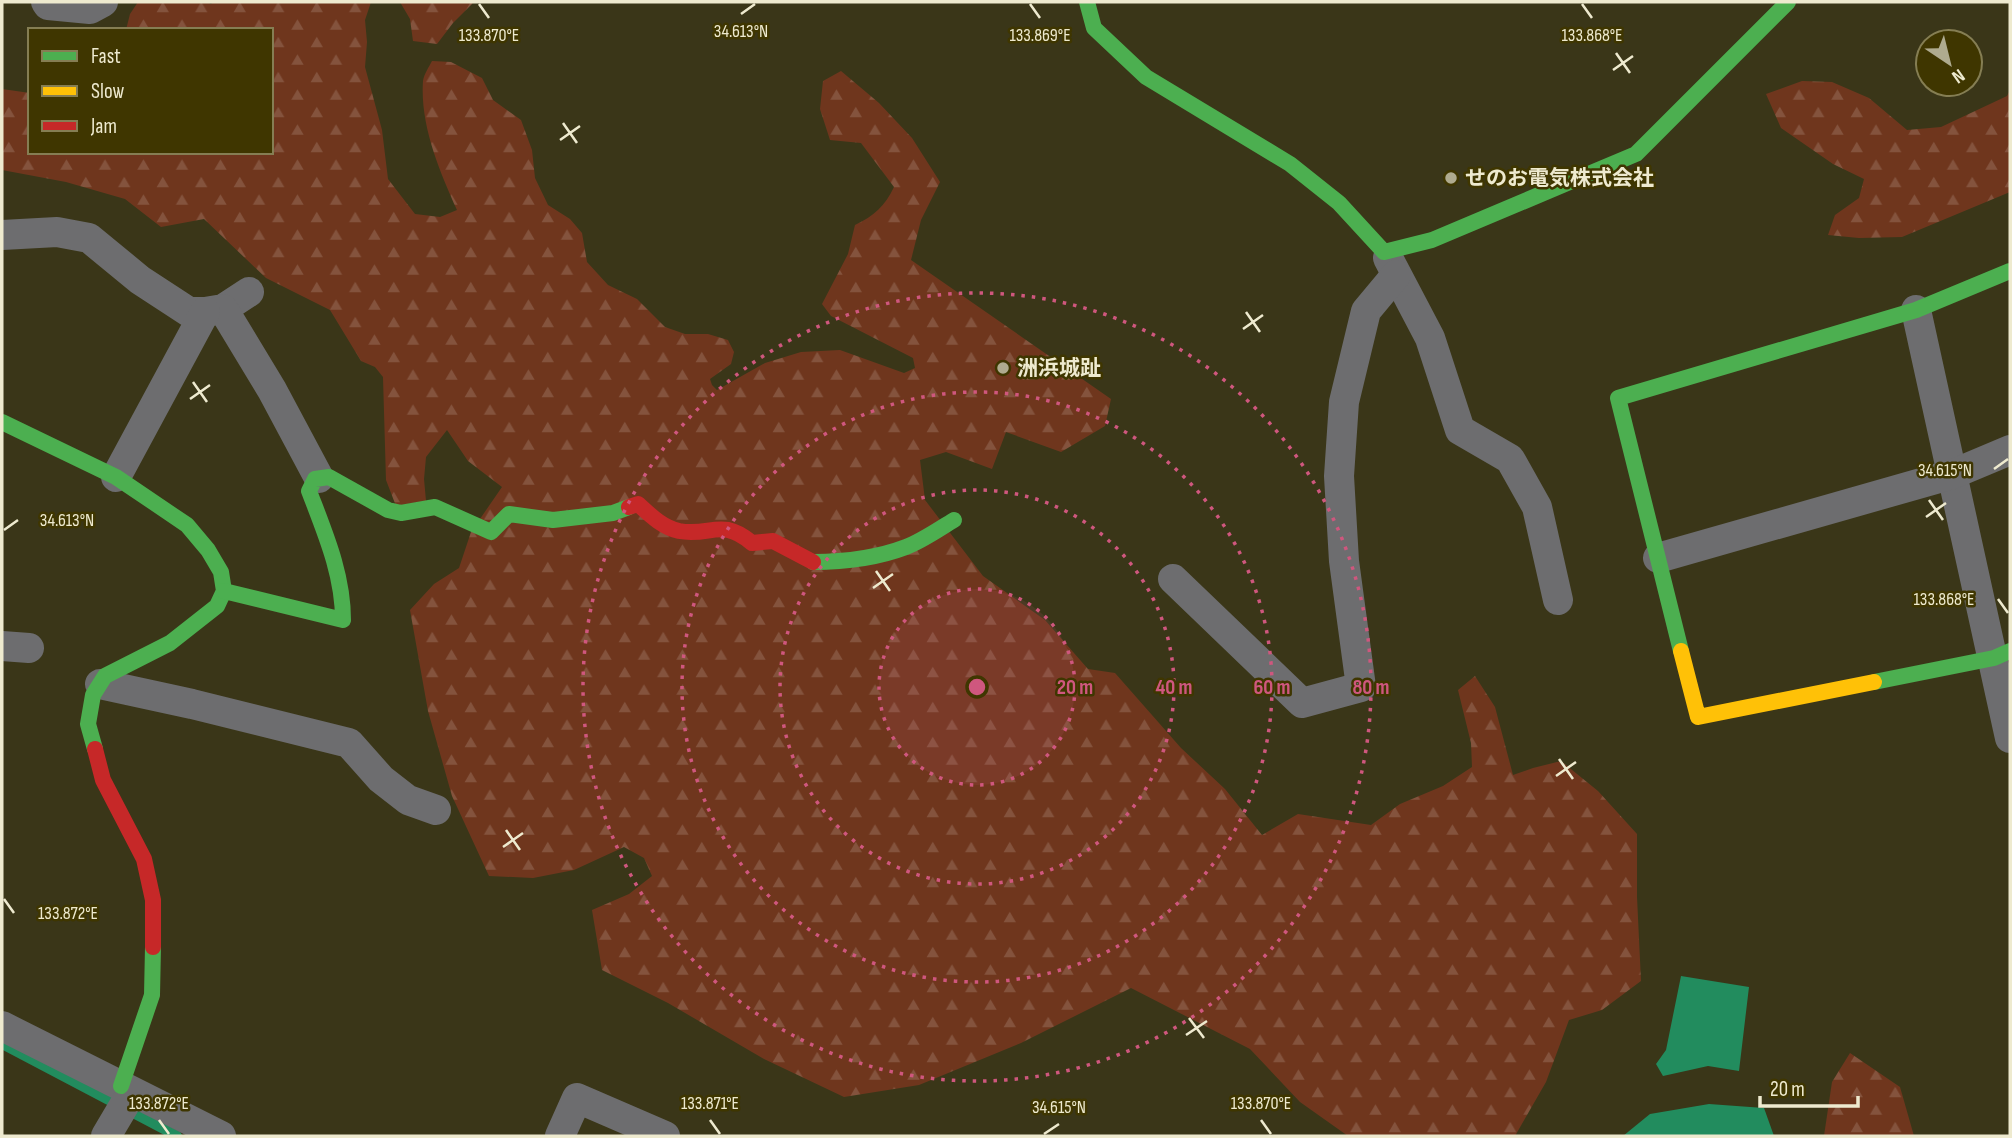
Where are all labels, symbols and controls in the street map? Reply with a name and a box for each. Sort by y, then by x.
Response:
text: 34.613°N [714,21,768,42]
text: 133.870°E [459,25,519,46]
text: 133.869°E [1009,25,1071,46]
text: 133.868°E [1562,25,1622,46]
legend [28,28,273,154]
north arrow [1914,28,1984,98]
text: Fast [91,44,121,69]
text: N [1947,63,1969,88]
text: Slow [91,79,125,104]
text: Jam [90,114,117,139]
place label: せのお電気株式会社 [1465,166,1654,191]
marker: せのお電気株式会社 [1443,170,1459,186]
place label: 洲浜城趾 [1017,356,1101,381]
marker: 洲浜城趾 [995,360,1011,376]
text: 34.615°N [1918,460,1972,481]
text: 34.613°N [40,510,94,531]
text: 133.868°E [1914,589,1974,610]
centre of rings [965,675,989,699]
text: 20 m [1057,675,1093,700]
text: 40 m [1156,675,1192,700]
text: 60 m [1253,675,1291,700]
text: 80 m [1352,675,1390,700]
text: 133.872°E [38,903,98,924]
scale bar [1760,1064,1858,1108]
text: 20 m [1770,1077,1805,1102]
text: 133.872°E [129,1093,189,1114]
text: 133.871°E [681,1093,739,1114]
text: 133.870°E [1231,1093,1291,1114]
text: 34.615°N [1032,1097,1086,1118]

